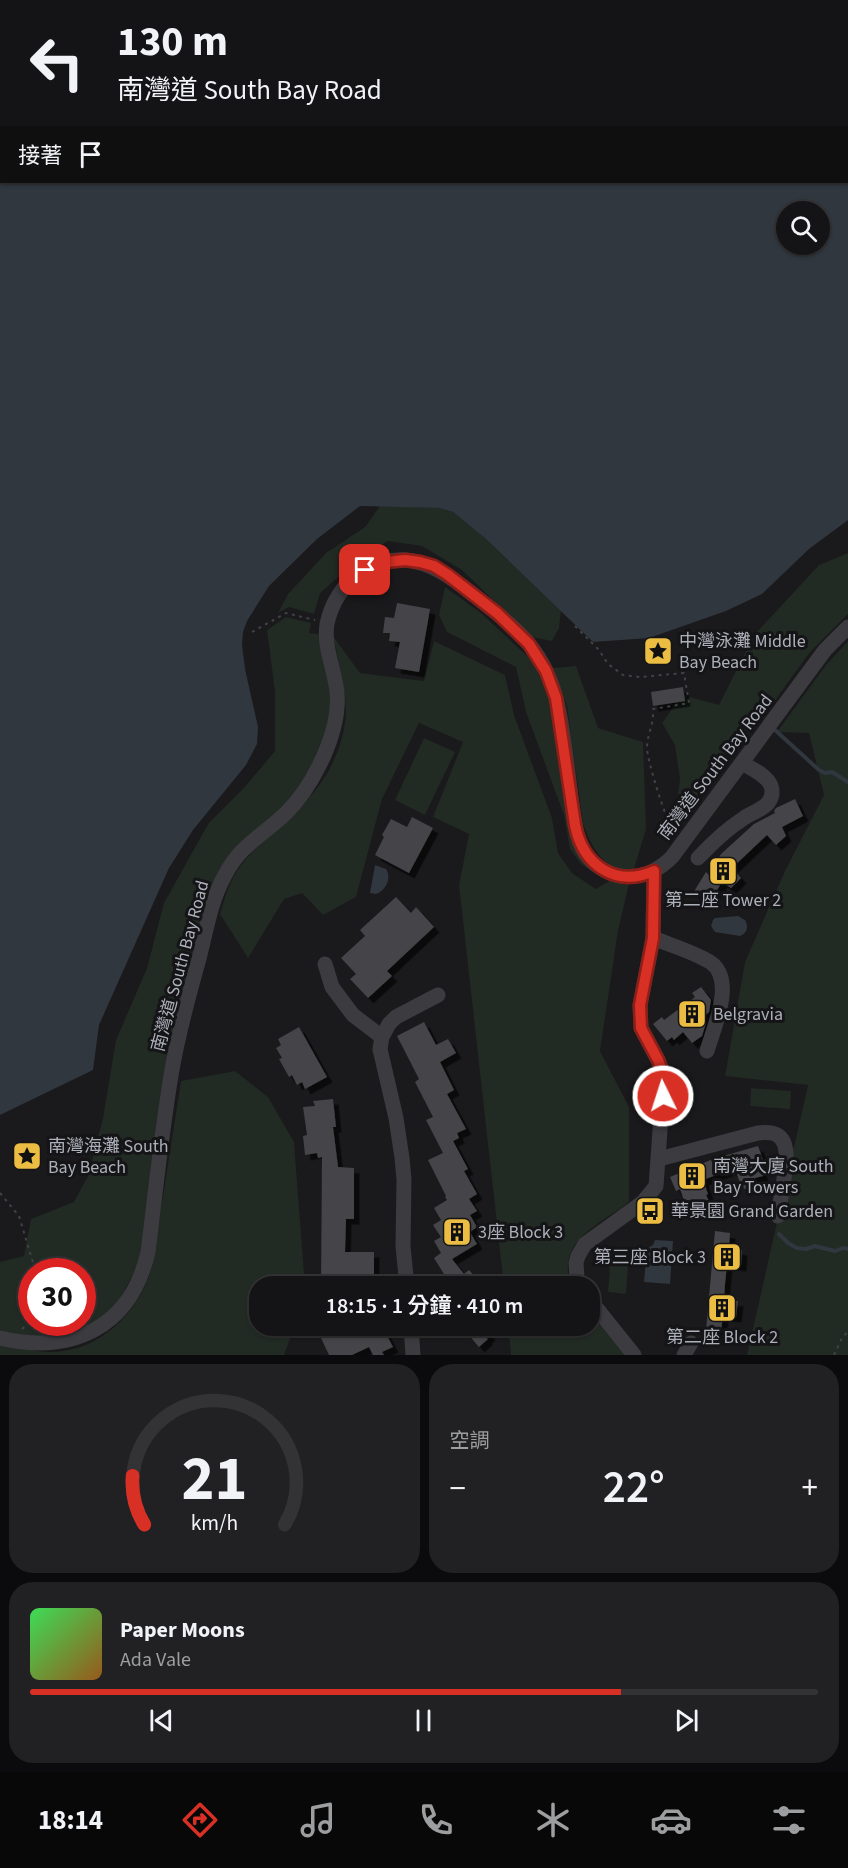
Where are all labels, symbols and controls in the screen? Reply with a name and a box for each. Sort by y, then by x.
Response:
text: 130 m [117,12,228,72]
icon: left [18,24,96,102]
text: 南灣道 South Bay Road [117,71,382,110]
icon: arrive [74,138,107,171]
text: 接著 [18,140,62,172]
map controls [776,201,830,255]
button: search [776,201,830,255]
pin [339,544,390,595]
icon: arrive [348,553,381,586]
place label: 中灣泳灘 Middle Bay Beach [679,629,806,675]
place icon: 中灣泳灘 Middle Bay Beach [642,635,674,667]
street label: 南灣道 South Bay Road [652,689,779,845]
building icon: 第二座 Tower 2 [707,855,739,887]
street label: 南灣道 South Bay Road [146,878,215,1055]
place label: 第二座 Tower 2 [665,888,781,913]
building icon: Belgravia [676,998,708,1030]
place label: Belgravia [713,1002,783,1027]
position arrow [631,1064,695,1128]
place label: 南灣海灘 South Bay Beach [48,1134,169,1180]
place icon: 南灣海灘 South Bay Beach [11,1140,43,1172]
place label: 南灣大廈 South Bay Towers [713,1154,834,1200]
building icon: 南灣大廈 South Bay Towers [676,1160,708,1192]
bus stop icon: 華景園 Grand Garden [634,1195,666,1227]
place label: 華景園 Grand Garden [671,1199,833,1224]
building icon: 3座 Block 3 [441,1216,473,1248]
place label: 3座 Block 3 [478,1220,563,1245]
building icon: 第三座 Block 3 [711,1241,743,1273]
place label: 第三座 Block 3 [594,1245,706,1270]
speed limit sign: 30 [18,1258,96,1336]
text: 18:15 · 1 分鐘 · 410 m [326,1290,523,1322]
building icon: 第二座 Block 2 [706,1292,738,1324]
place label: 第二座 Block 2 [666,1325,778,1350]
text: 空調 [450,1427,490,1455]
text: 21 [181,1435,247,1524]
text: 22° [603,1456,665,1520]
text: − [450,1465,466,1512]
text: + [802,1465,818,1512]
text: km/h [190,1509,238,1540]
text: Paper Moons [120,1614,245,1646]
text: Ada Vale [120,1646,191,1674]
icon: previous [145,1704,178,1737]
icon: pause [407,1704,440,1737]
icon: next [670,1704,703,1737]
icon: directions [179,1799,221,1841]
icon: music [297,1799,339,1841]
icon: phone [415,1799,457,1841]
icon: climate [532,1799,574,1841]
icon: car [650,1799,692,1841]
icon: filters [768,1799,810,1841]
text: 18:14 [38,1801,103,1840]

